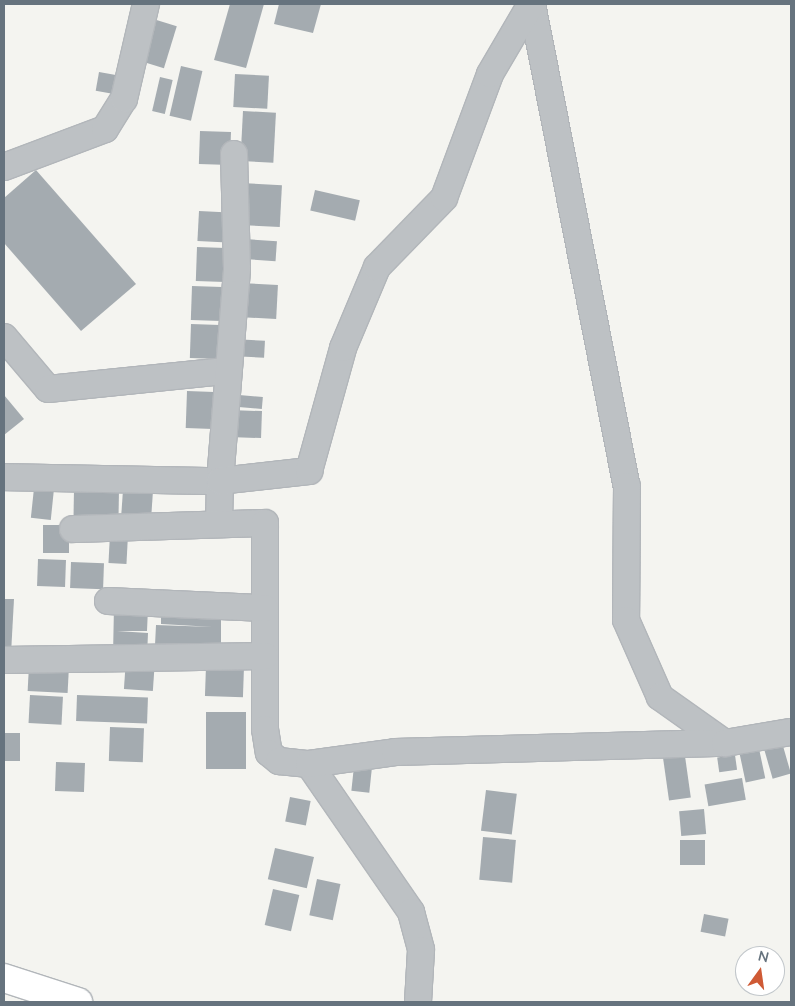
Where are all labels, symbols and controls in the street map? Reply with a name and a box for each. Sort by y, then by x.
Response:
north arrow [735,946,785,996]
text: N [756,946,771,967]

